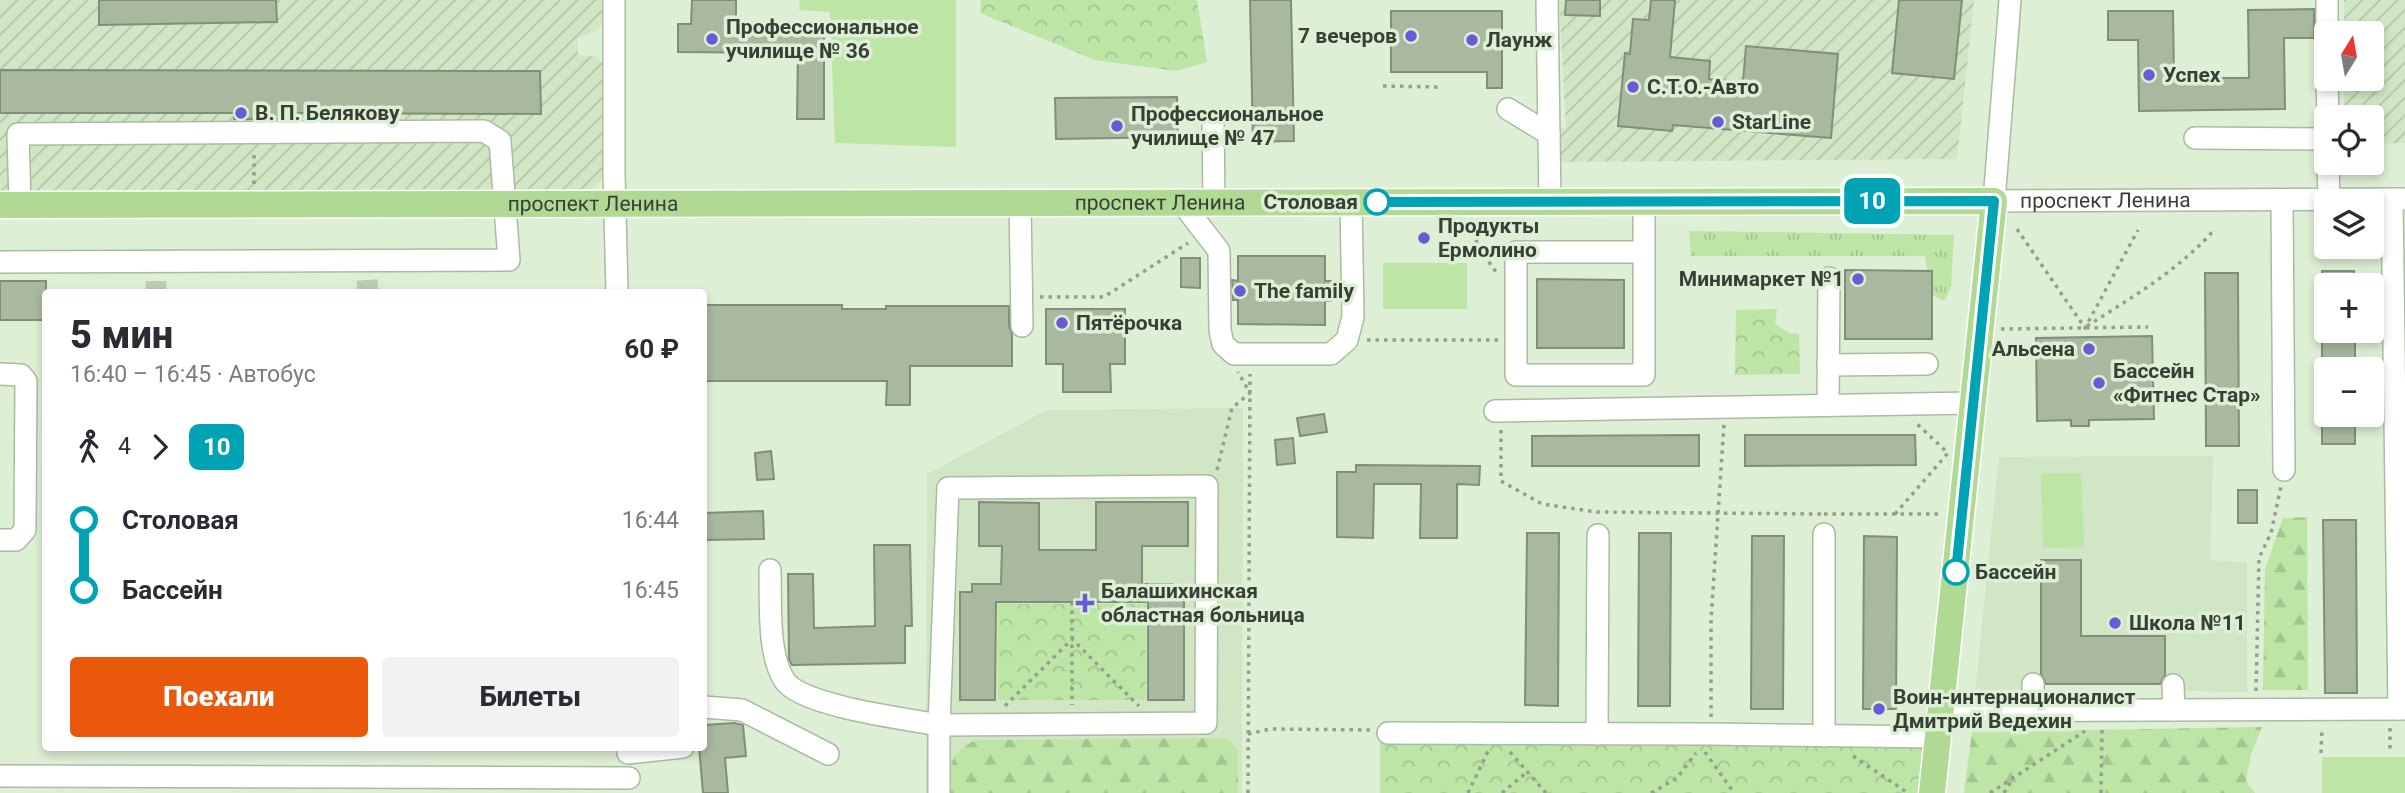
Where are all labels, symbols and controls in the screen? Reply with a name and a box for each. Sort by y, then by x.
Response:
place label: Профессиональное училище № 36 [726,15,919,63]
north arrow [2314,21,2384,91]
map controls [2314,21,2384,427]
place label: 7 вечеров [1298,24,1397,48]
marker: 7 вечеров [1403,28,1419,44]
place label: Лаунж [1486,28,1552,52]
marker: Профессиональное училище № 36 [704,31,720,47]
marker: Лаунж [1464,32,1480,48]
place label: Успех [2163,63,2221,87]
marker: Успех [2141,67,2157,83]
place label: С.Т.О.-Авто [1647,75,1759,99]
marker: С.Т.О.-Авто [1625,79,1641,95]
place label: В. П. Белякову [255,101,400,125]
place label: Профессиональное училище № 47 [1131,102,1324,150]
marker: В. П. Белякову [233,105,249,121]
button: locate [2314,105,2384,175]
place label: StarLine [1732,110,1811,134]
marker: StarLine [1710,114,1726,130]
marker: Профессиональное училище № 47 [1109,118,1125,134]
line badge: 10 [1840,178,1904,224]
text: 10 [1858,187,1886,215]
street label: проспект Ленина [2020,188,2191,213]
marker: Столовая [1364,189,1390,215]
button: layers [2314,189,2384,259]
place label: Столовая [1264,190,1358,214]
street label: проспект Ленина [1075,191,1245,215]
street label: проспект Ленина [508,192,678,216]
place label: Продукты Ермолино [1438,214,1540,262]
marker: Продукты Ермолино [1416,230,1432,246]
place label: Минимаркет №1 [1679,267,1844,291]
marker: Минимаркет №1 [1850,271,1866,287]
button: + [2314,273,2384,343]
place label: The family [1254,279,1354,303]
marker: The family [1232,283,1248,299]
place label: Пятёрочка [1076,311,1182,335]
text: 5 мин [70,313,173,357]
marker: Пятёрочка [1054,315,1070,331]
text: 60 ₽ [624,334,679,364]
place label: Альсена [1992,337,2075,361]
marker: Альсена [2081,341,2097,357]
button: − [2314,357,2384,427]
place label: Бассейн «Фитнес Стар» [2113,359,2260,407]
text: 16:40 – 16:45 · Автобус [70,361,316,388]
marker: Бассейн «Фитнес Стар» [2091,375,2107,391]
icon: walk [70,428,108,466]
icon: forward [141,428,179,466]
text: 4 [118,433,131,460]
text: 10 [203,433,230,461]
text: Столовая [122,505,239,535]
text: 16:44 [622,507,679,534]
marker: Бассейн [1943,559,1969,585]
place label: Бассейн [1975,560,2056,584]
text: Бассейн [122,575,223,605]
text: 16:45 [622,577,679,604]
place label: Балашихинская областная больница [1101,579,1305,627]
marker: Балашихинская областная больница [1075,593,1095,613]
place label: Школа №11 [2129,611,2246,635]
marker: Школа №11 [2107,615,2123,631]
button: Поехали [70,657,368,737]
button: Билеты [382,657,679,737]
place label: Воин-интернационалист Дмитрий Ведехин [1893,685,2136,733]
marker: Воин-интернационалист Дмитрий Ведехин [1871,701,1887,717]

